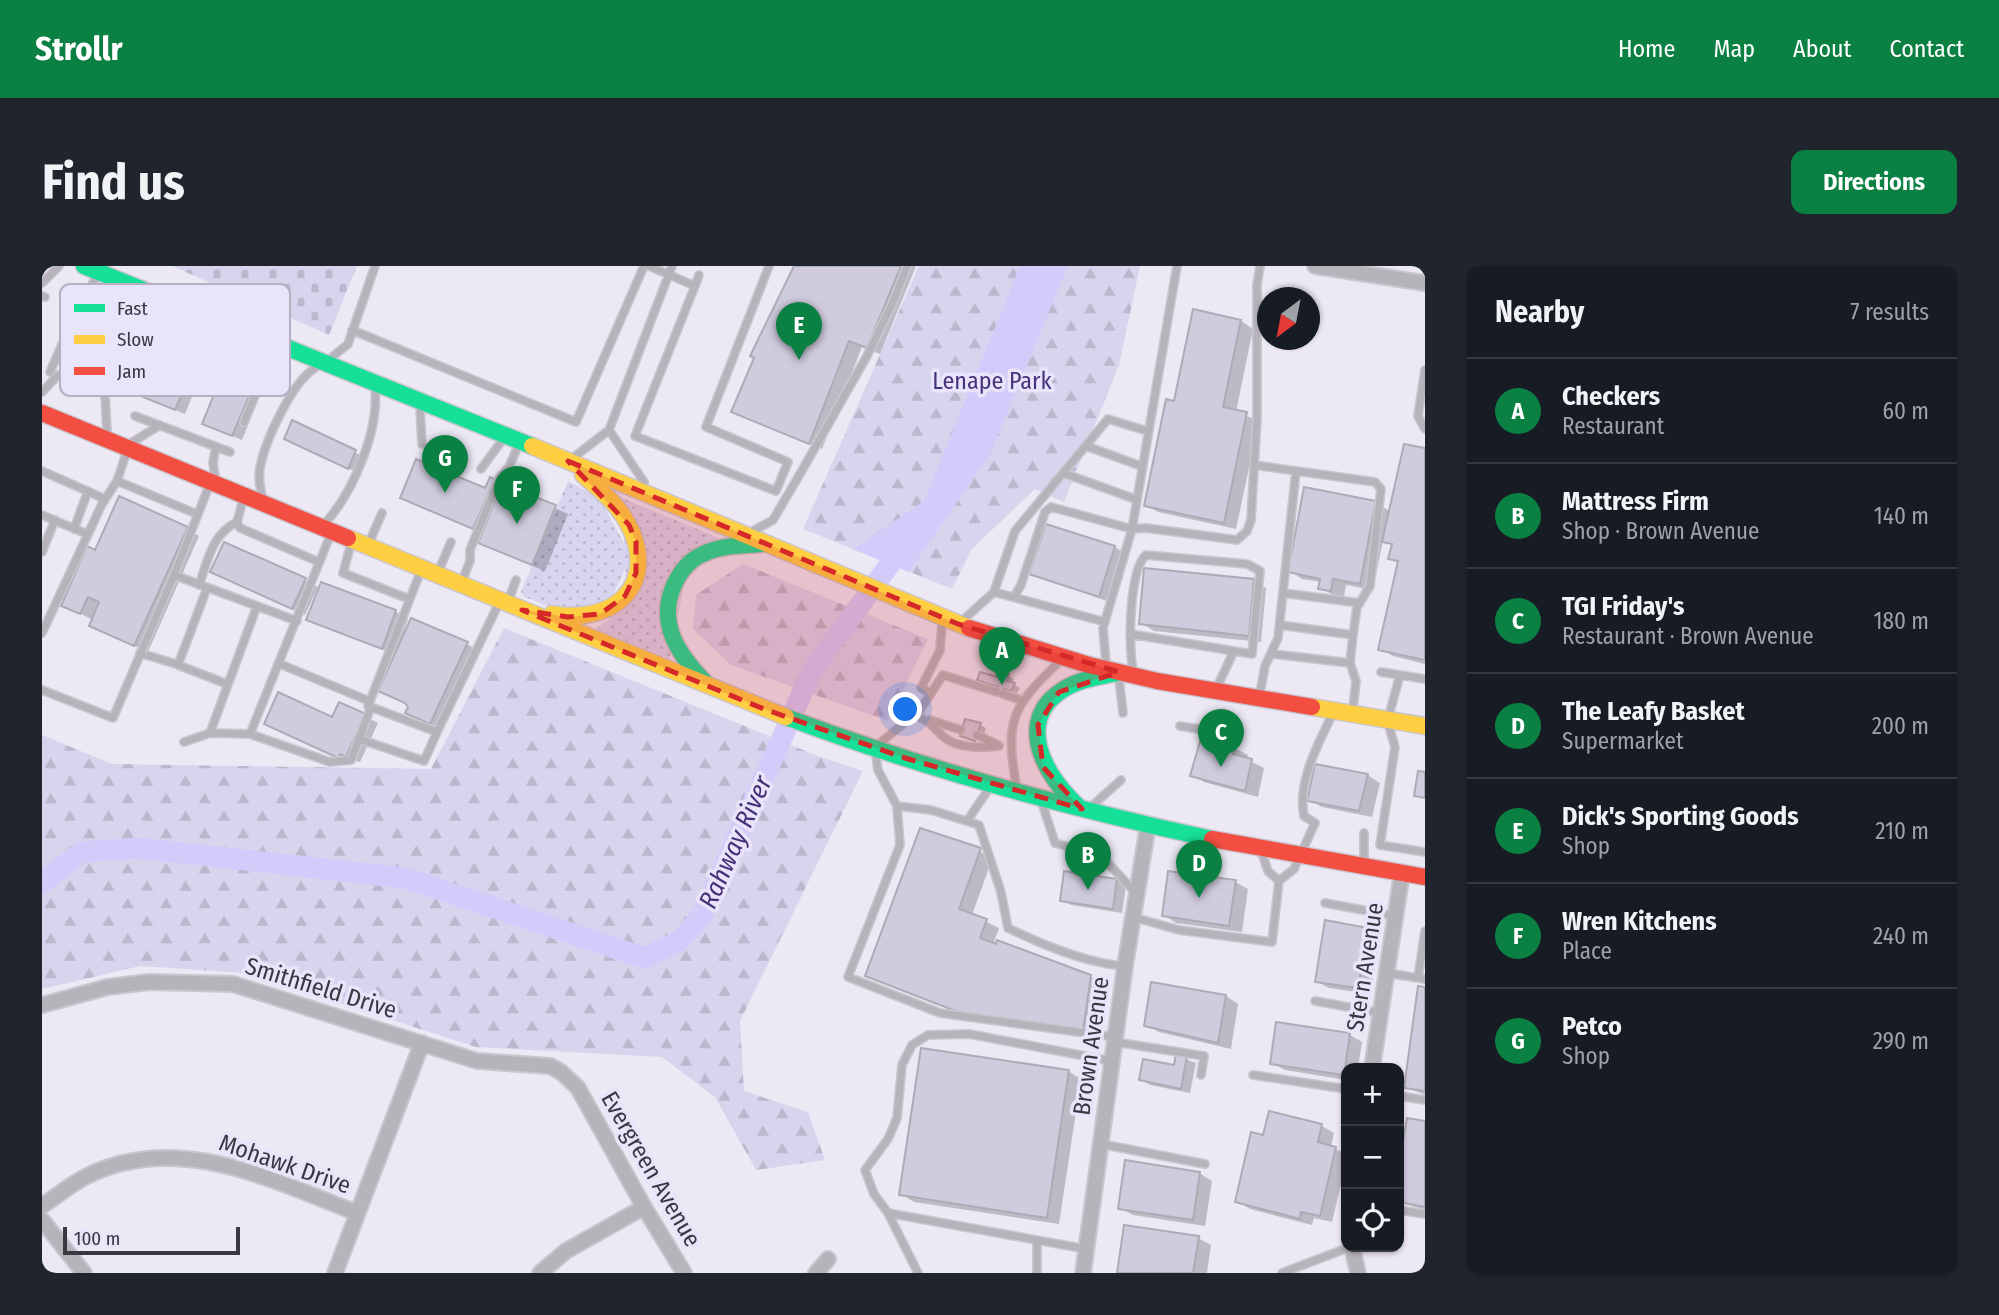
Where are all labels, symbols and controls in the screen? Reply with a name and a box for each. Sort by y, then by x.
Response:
text: Strollr [35,29,123,69]
text: Home [1618,35,1675,63]
text: Map [1713,35,1755,63]
text: About [1793,35,1851,63]
text: Contact [1889,35,1964,63]
button: Directions [1791,150,1957,214]
text: Find us [42,153,185,212]
legend [60,284,290,396]
north arrow [1257,287,1320,350]
text: Nearby [1495,294,1584,330]
text: Fast [117,297,148,320]
text: 7 results [1850,298,1929,326]
pin: E [776,302,822,360]
text: Slow [117,328,154,351]
text: Jam [117,360,146,383]
park label: Lenape Park [932,367,1052,395]
text: Checkers [1562,381,1660,412]
text: A [1512,397,1524,425]
text: 60 m [1883,397,1929,425]
text: Restaurant [1562,412,1664,440]
pin: G [422,435,468,493]
pin: F [494,466,540,524]
text: Mattress Firm [1562,486,1709,517]
text: B [1512,502,1524,530]
text: 140 m [1874,502,1929,530]
text: Shop · Brown Avenue [1562,517,1759,545]
text: TGI Friday's [1562,591,1684,622]
text: C [1512,607,1524,635]
text: 180 m [1873,607,1929,635]
text: Restaurant · Brown Avenue [1562,622,1814,650]
pin: A [979,627,1025,685]
your location [888,692,922,726]
text: The Leafy Basket [1562,696,1745,727]
pin: C [1198,709,1244,767]
text: D [1511,712,1525,740]
text: 200 m [1872,712,1929,740]
text: Supermarket [1562,727,1683,755]
water label: Rahway River [692,770,779,913]
text: Dick's Sporting Goods [1562,801,1799,832]
text: E [1513,817,1523,845]
text: 210 m [1875,817,1929,845]
pin: B [1065,832,1111,890]
text: Shop [1562,832,1610,860]
pin: D [1176,840,1222,898]
street label: Stern Avenue [1341,901,1389,1033]
text: Wren Kitchens [1562,906,1717,937]
text: F [1513,922,1523,950]
text: 240 m [1873,922,1929,950]
text: Place [1562,937,1612,965]
street label: Smithfield Drive [242,952,400,1024]
street label: Brown Avenue [1067,975,1115,1117]
text: Petco [1562,1011,1622,1042]
text: G [1511,1027,1525,1055]
text: 290 m [1873,1027,1929,1055]
text: Shop [1562,1042,1610,1070]
map controls [1341,1063,1404,1252]
button: + [1341,1063,1404,1126]
street label: Evergreen Avenue [595,1086,707,1252]
button: − [1341,1126,1404,1189]
street label: Mohawk Drive [216,1128,354,1200]
button: locate [1341,1189,1404,1252]
scale bar [63,1224,240,1256]
text: 100 m [74,1227,120,1250]

